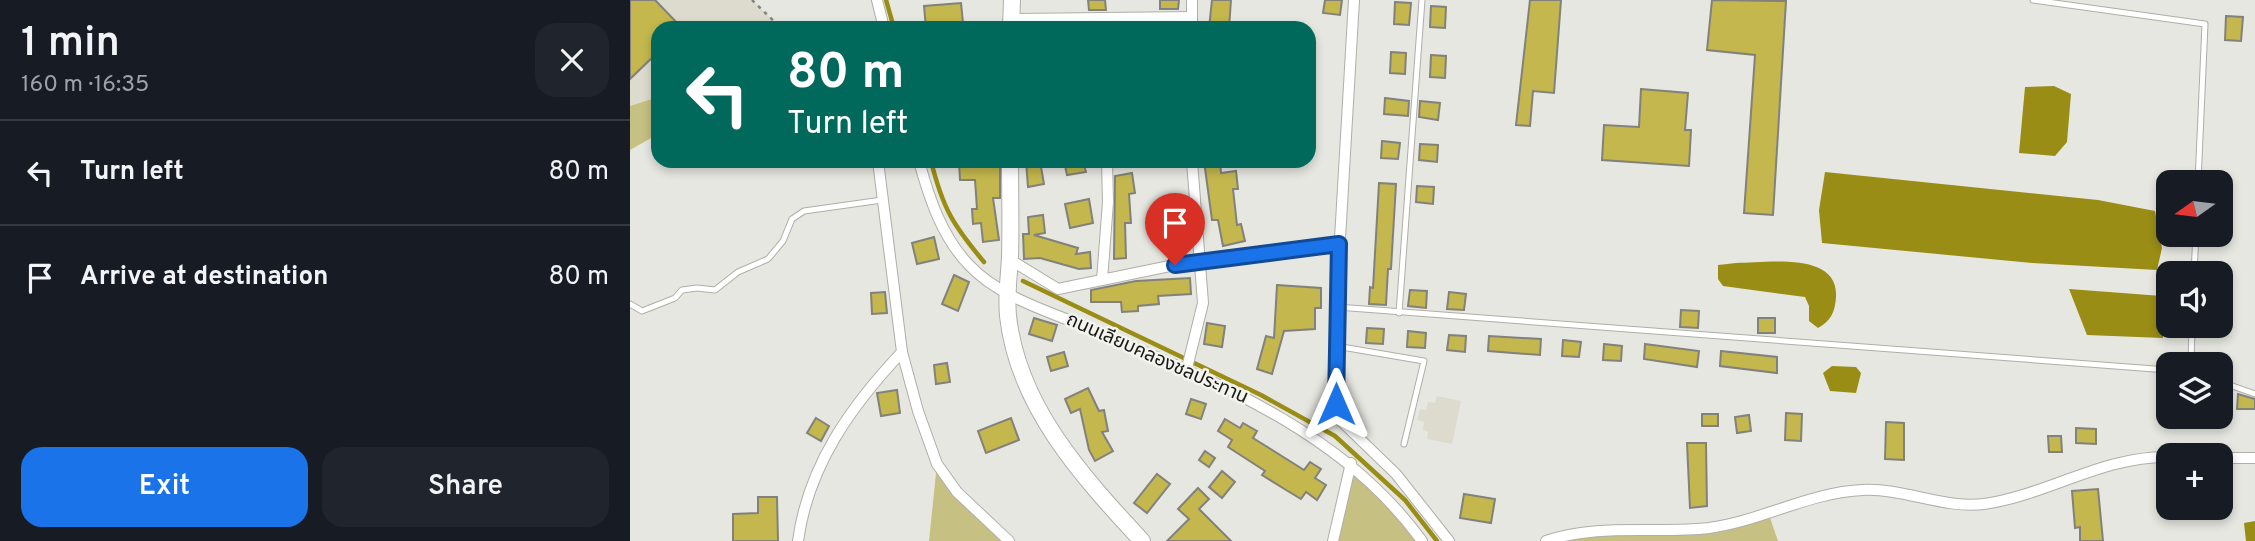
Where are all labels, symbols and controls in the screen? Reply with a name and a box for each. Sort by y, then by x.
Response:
text: 1 min [21,18,120,71]
button: close [535,23,609,97]
text: 80 m [787,44,904,106]
icon: left [672,49,763,140]
text: 160 m · 16:35 [21,71,149,100]
text: Turn left [787,105,908,145]
icon: left [21,154,59,192]
text: Turn left [80,156,184,189]
text: 80 m [549,156,609,189]
north arrow [2156,170,2233,247]
map controls [2156,170,2233,520]
pin [1145,193,1205,265]
icon: arrive [1156,204,1194,242]
icon: arrive [21,259,59,297]
text: Arrive at destination [80,261,328,294]
text: 80 m [549,261,609,294]
button: sound [2156,261,2233,338]
street label: ถนนเลียบคลองชลประทาน [1062,308,1252,410]
button: layers [2156,352,2233,429]
position arrow [1299,367,1373,441]
button: + [2156,443,2233,520]
button: Exit [21,447,308,527]
button: Share [322,447,609,527]

